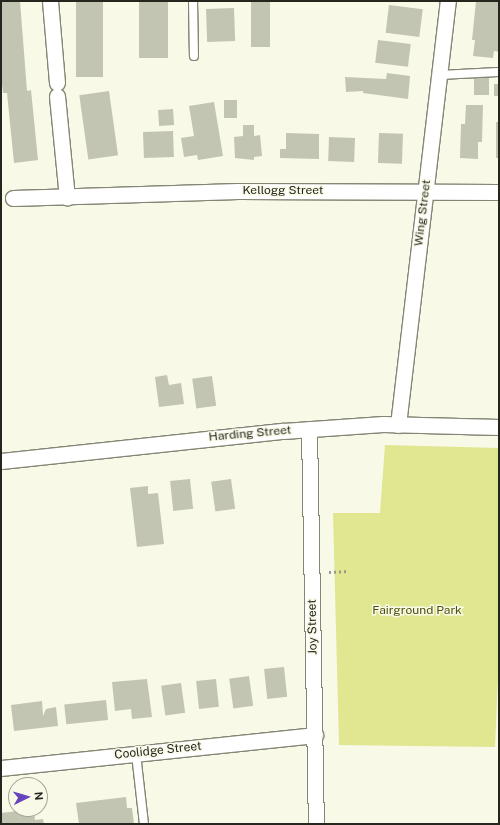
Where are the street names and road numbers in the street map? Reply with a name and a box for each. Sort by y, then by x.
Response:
street label: Wing Street [412,179,434,247]
street label: Kellogg Street [243,184,323,198]
street label: Harding Street [208,423,292,445]
street label: Joy Street [305,599,321,655]
street label: Coolidge Street [114,739,202,763]

